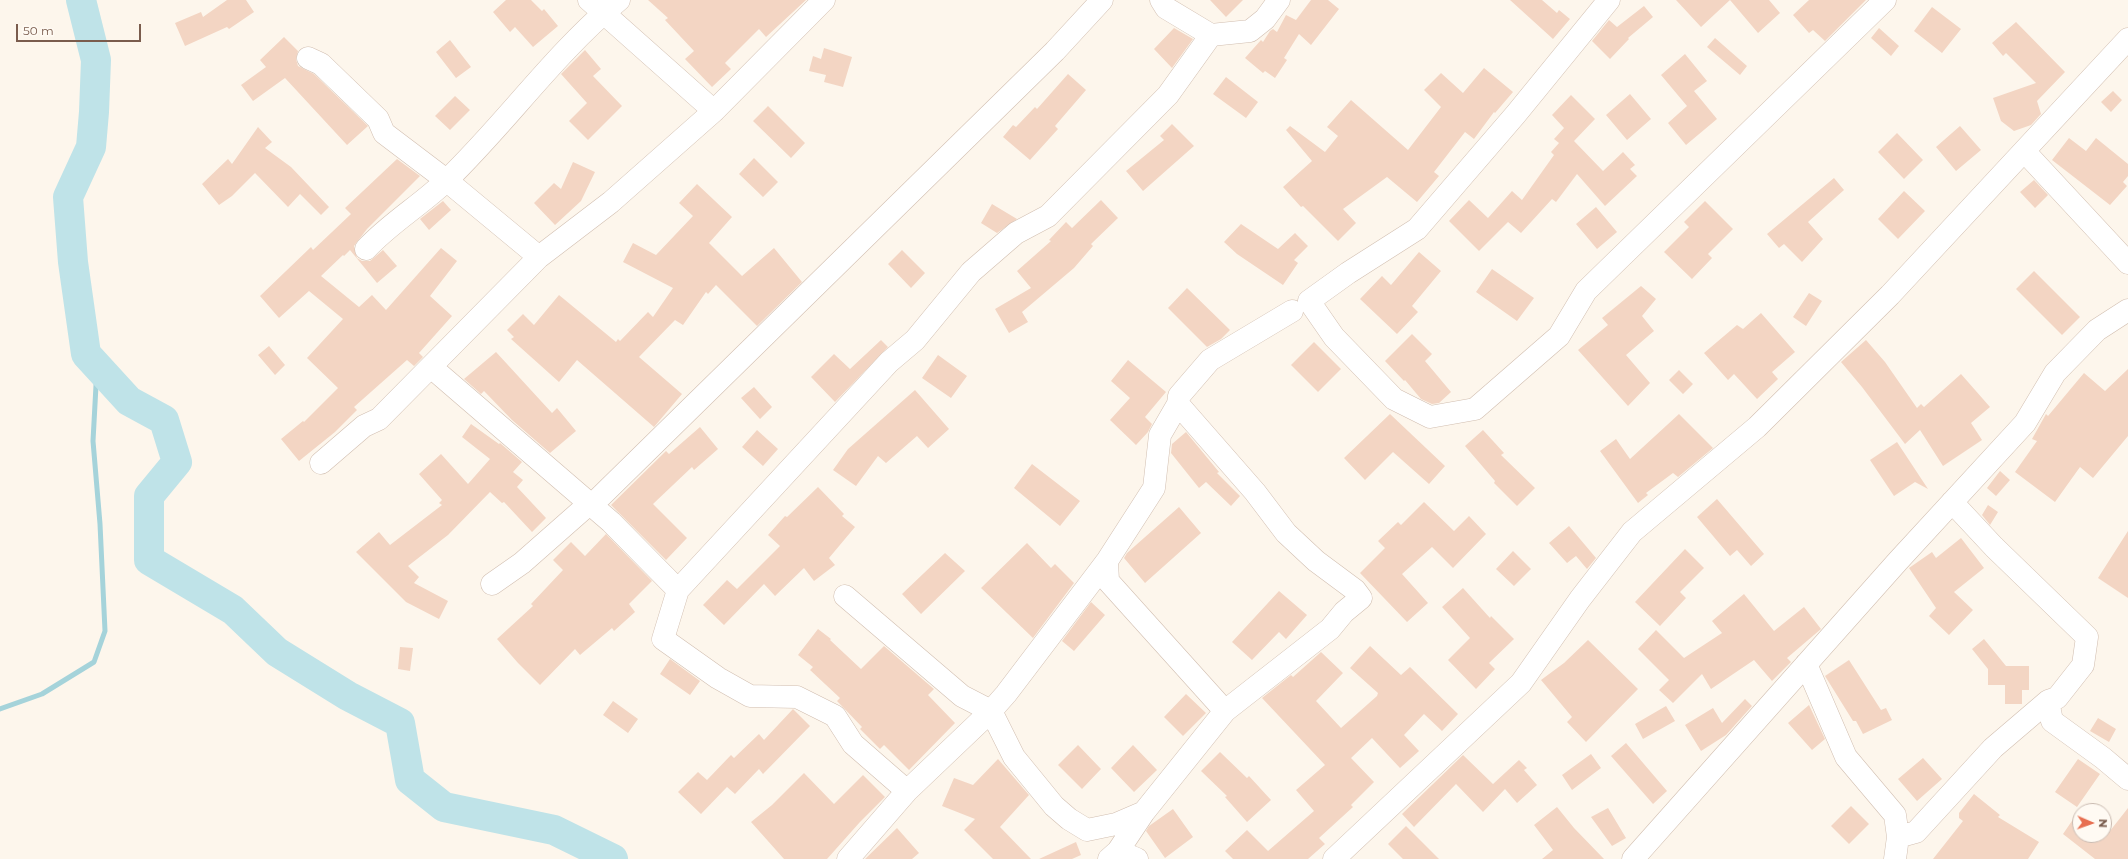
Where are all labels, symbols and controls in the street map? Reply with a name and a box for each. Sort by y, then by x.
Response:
scale bar [18,16,143,42]
text: 50 m [23,23,54,38]
north arrow [2072,803,2112,843]
text: N [2096,819,2110,828]

